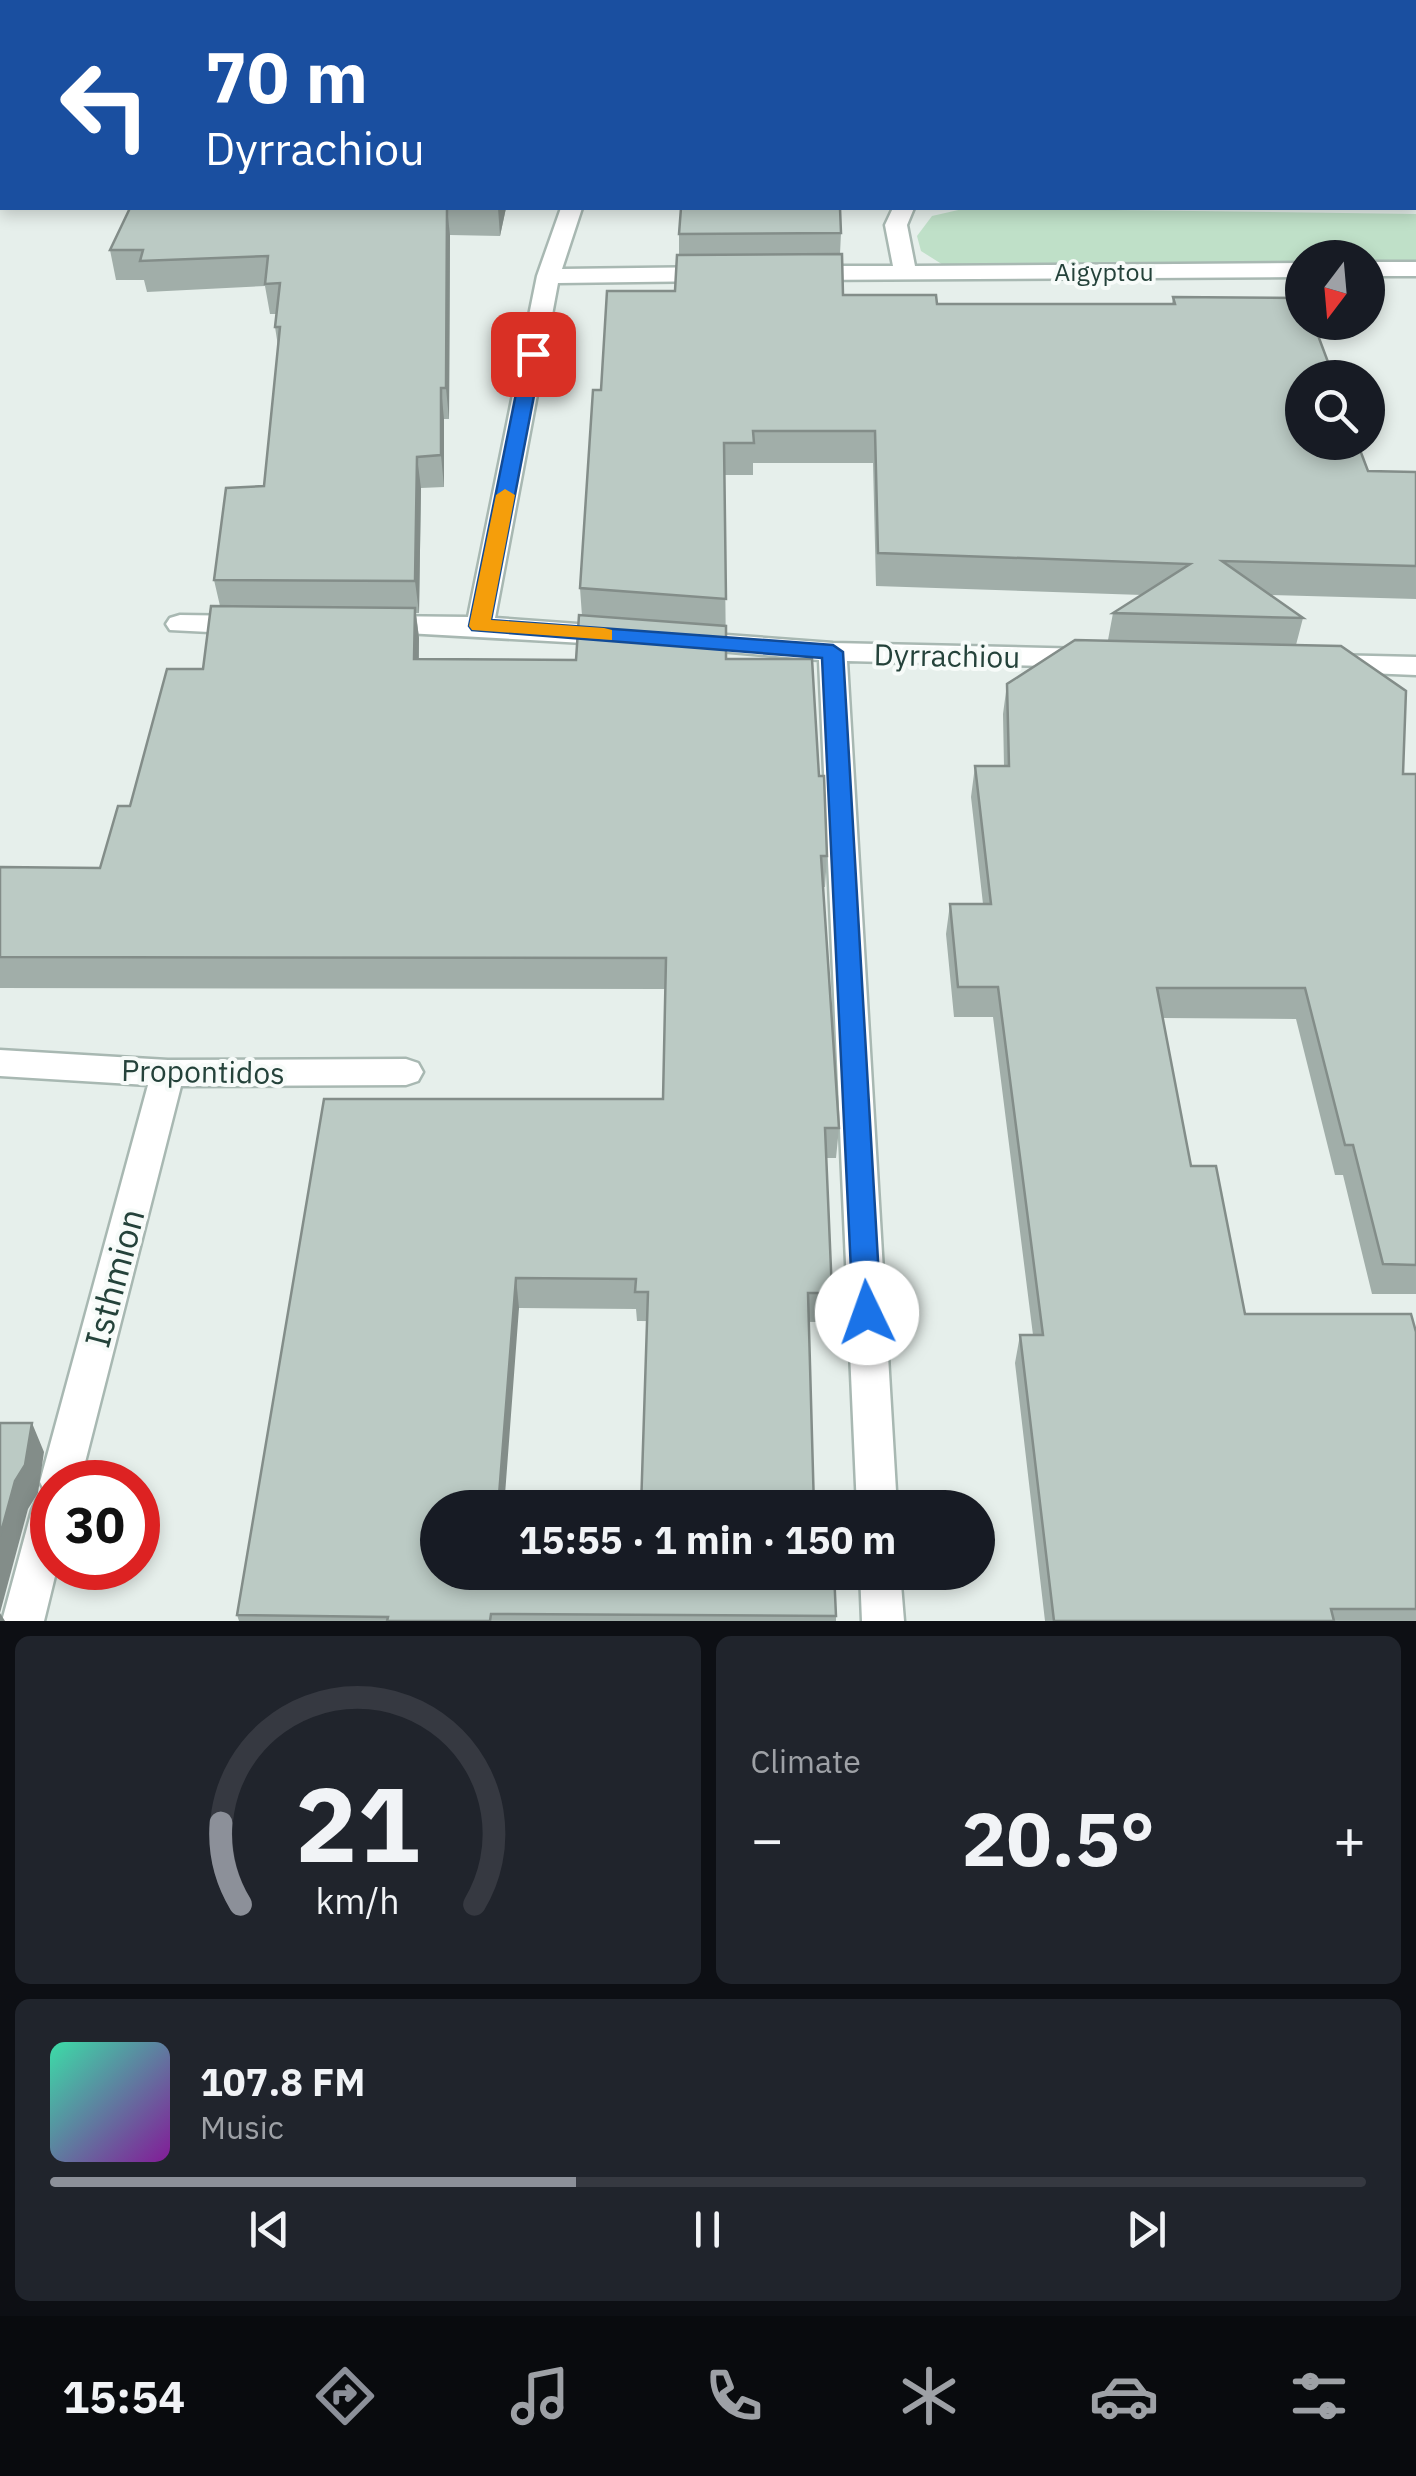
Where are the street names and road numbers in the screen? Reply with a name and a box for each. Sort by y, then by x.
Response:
street label: Aigyptou [1054,255,1154,288]
street label: Dyrrachiou [873,634,1021,676]
street label: Propontidos [121,1050,285,1092]
street label: Isthmion [73,1204,155,1352]

